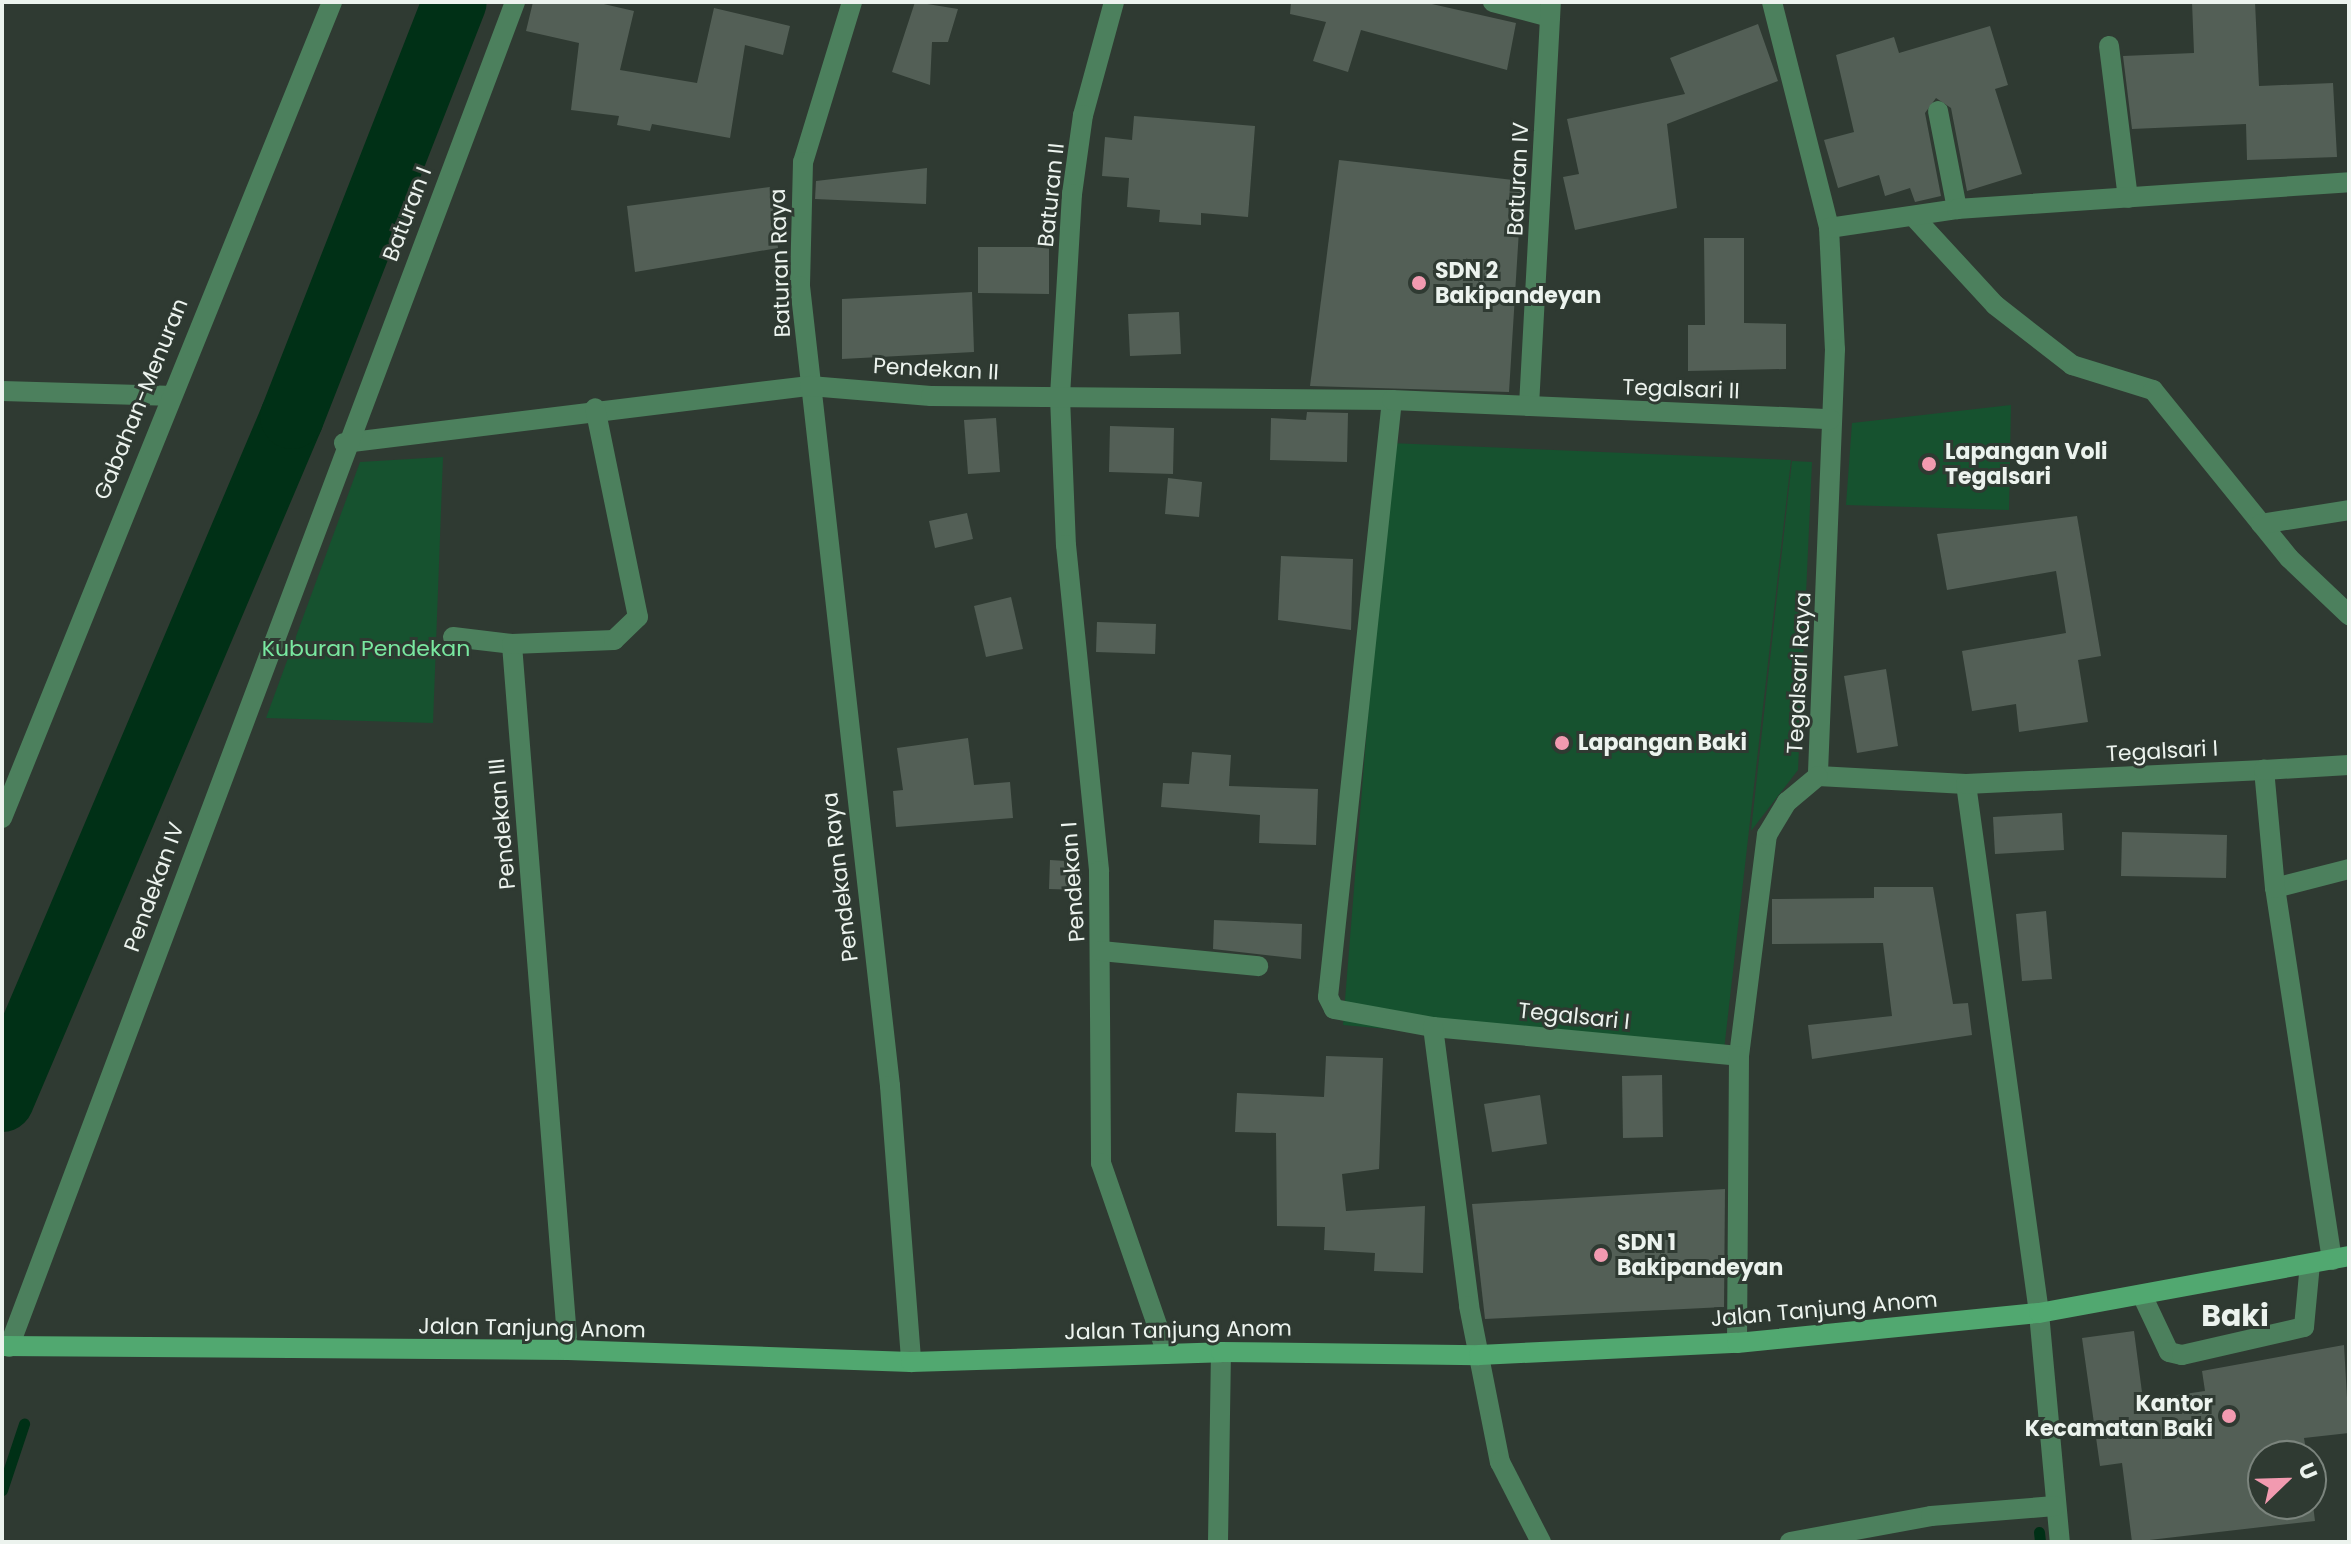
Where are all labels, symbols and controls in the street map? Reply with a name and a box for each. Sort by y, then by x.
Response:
street label: Baturan IV [1502,122,1534,236]
street label: Baturan II [1032,142,1070,248]
street label: Baturan I [377,163,437,265]
street label: Baturan Raya [764,188,796,338]
place label: SDN 2 Bakipandeyan [1435,257,1601,308]
marker: SDN 2 Bakipandeyan [1410,274,1428,292]
street label: Gabahan-Menuran [89,294,193,504]
street label: Pendekan II [872,353,1000,385]
street label: Tegalsari II [1622,374,1740,404]
place label: Lapangan Voli Tegalsari [1945,438,2108,490]
marker: Lapangan Voli Tegalsari [1920,455,1938,473]
street label: Tegalsari Raya [1782,591,1816,755]
park label: Kuburan Pendekan [262,636,470,662]
place label: Lapangan Baki [1578,730,1747,756]
marker: Lapangan Baki [1553,734,1571,752]
street label: Tegalsari I [2105,735,2219,767]
street label: Pendekan III [483,757,521,891]
street label: Pendekan Raya [817,791,863,963]
street label: Pendekan IV [118,819,190,955]
street label: Pendekan I [1056,821,1090,943]
street label: Tegalsari I [1517,997,1631,1035]
place label: SDN 1 Bakipandeyan [1617,1229,1783,1280]
marker: SDN 1 Bakipandeyan [1592,1246,1610,1264]
street label: Jalan Tanjung Anom [1709,1286,1939,1332]
district label: Baki [2201,1298,2269,1334]
street label: Jalan Tanjung Anom [418,1313,646,1343]
street label: Jalan Tanjung Anom [1064,1315,1292,1345]
place label: Kantor Kecamatan Baki [2025,1390,2213,1442]
marker: Kantor Kecamatan Baki [2220,1407,2238,1425]
north arrow [2247,1440,2327,1520]
text: U [2290,1458,2325,1484]

